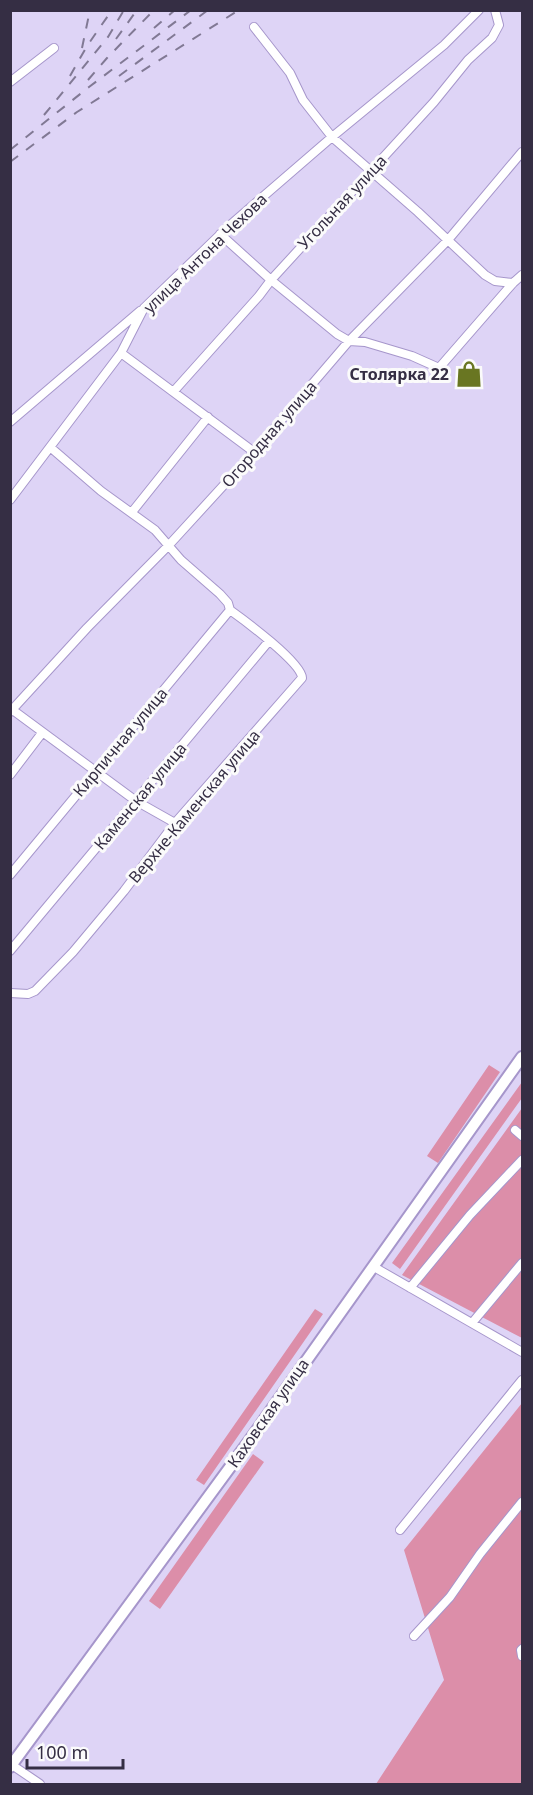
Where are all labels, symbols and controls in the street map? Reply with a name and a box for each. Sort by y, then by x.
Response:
street label: Угольная улица [292,150,392,254]
street label: улица Антона Чехова [138,188,272,318]
shop icon: Столярка 22 [454,359,484,389]
place label: Столярка 22 [349,363,449,385]
street label: Огородная улица [216,376,322,492]
street label: Кирпичная улица [68,683,172,801]
street label: Верхне-Каменская улица [123,725,265,887]
street label: Каменская улица [89,738,191,854]
street label: Каховская улица [222,1354,314,1472]
scale bar [27,1732,123,1770]
text: 100 m [36,1740,88,1764]

